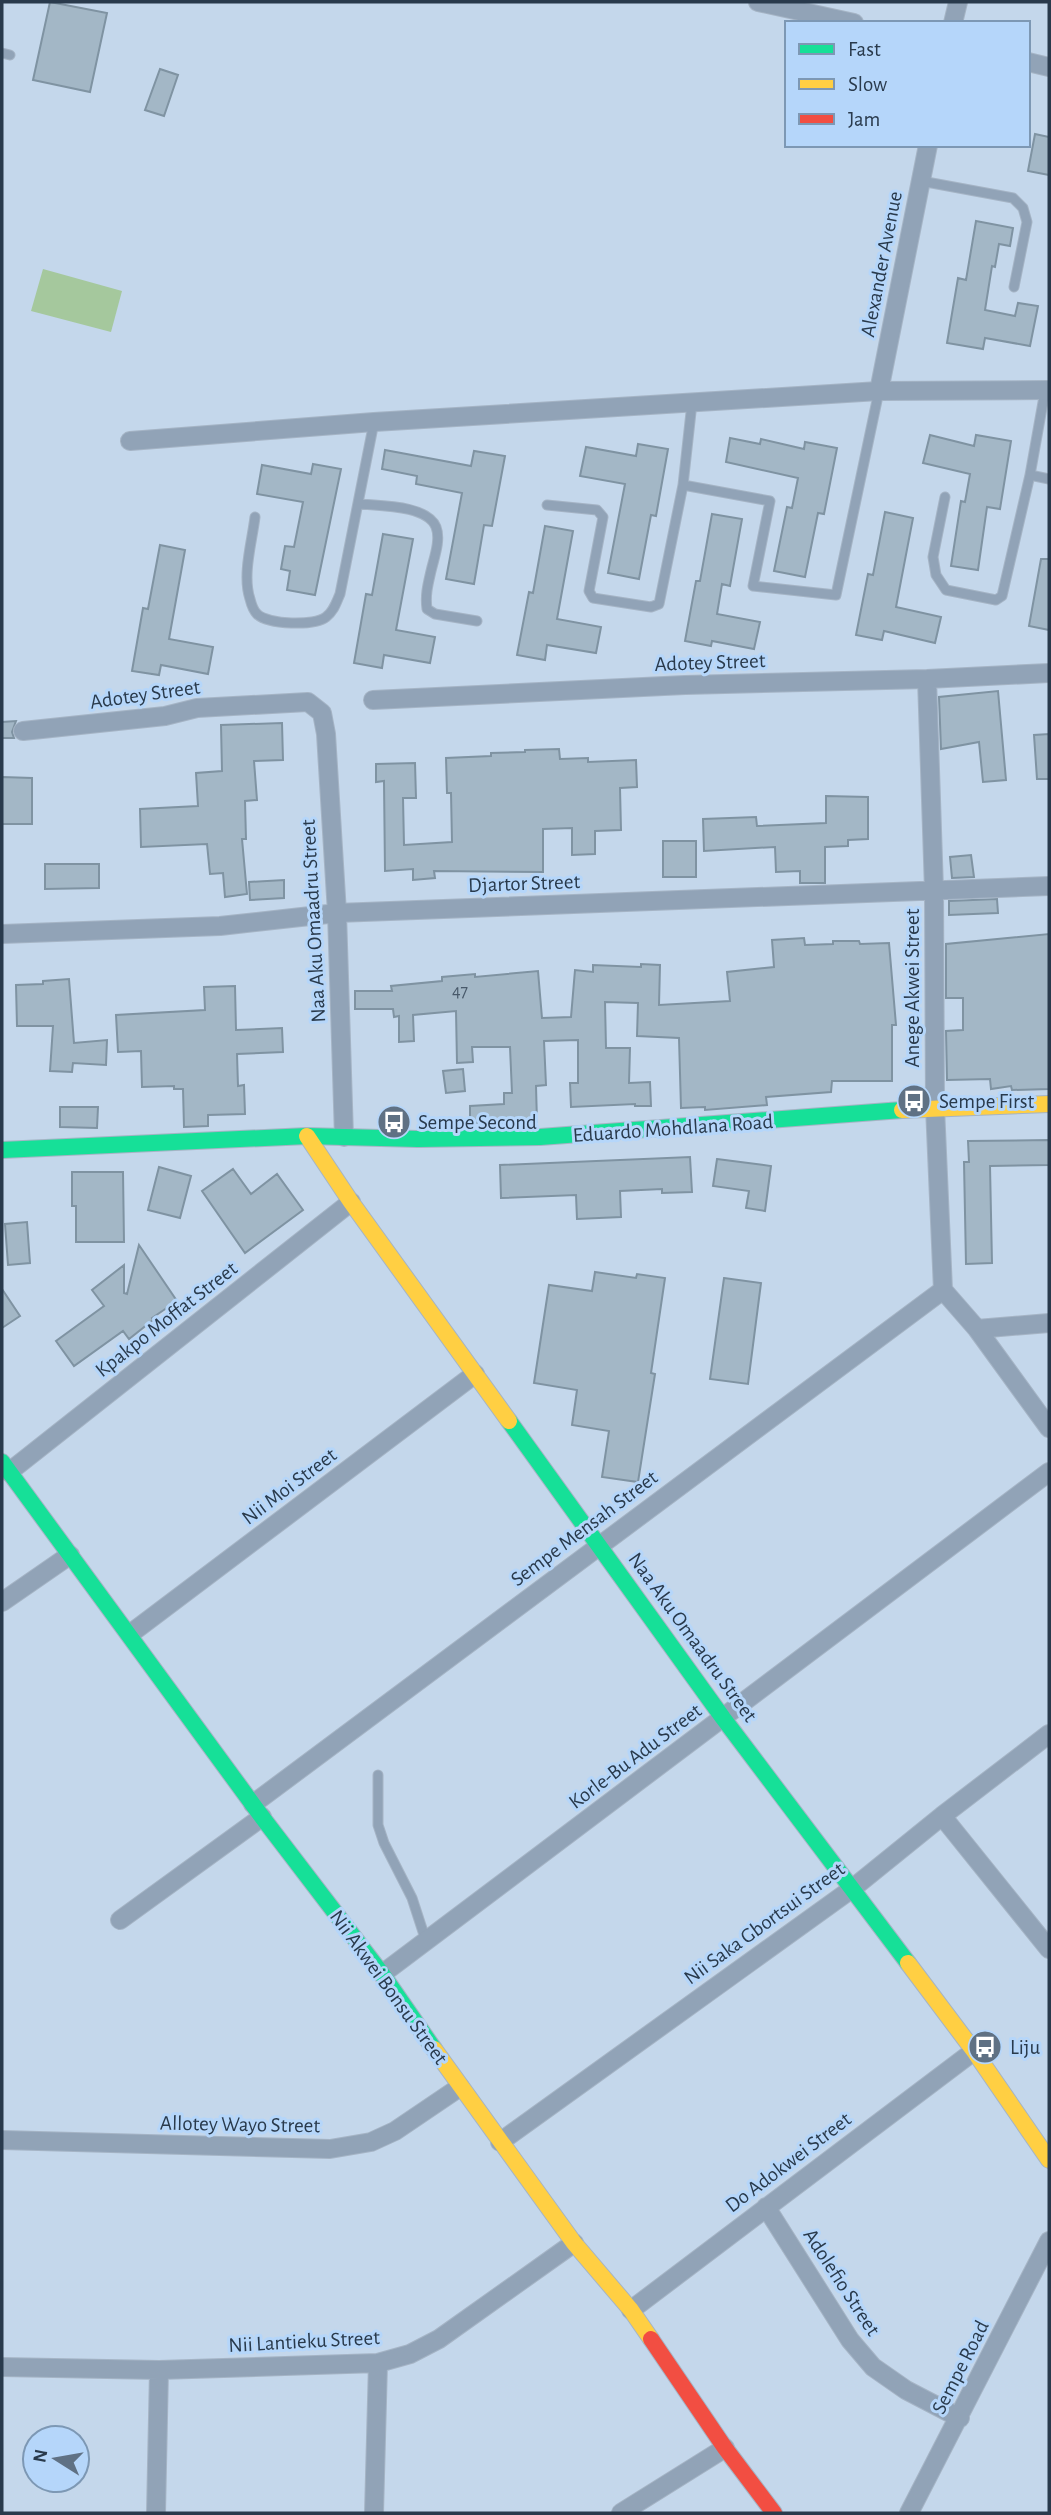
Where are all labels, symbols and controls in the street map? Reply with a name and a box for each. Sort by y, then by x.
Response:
legend [785,21,1030,147]
text: Fast [848,39,881,60]
text: Slow [848,74,887,95]
text: Jam [848,109,880,130]
street label: Alexander Avenue [857,189,906,339]
street label: Adotey Street [654,650,766,675]
street label: Adotey Street [89,676,202,713]
street label: Naa Aku Omaadru Street [298,819,329,1023]
street label: Djartor Street [468,871,581,896]
street label: Anege Akwei Street [902,908,923,1067]
house number: 47 [452,983,468,1001]
bus stop icon: Sempe First [895,1082,933,1120]
place label: Sempe First [939,1091,1035,1112]
bus stop icon: Sempe Second [375,1103,413,1141]
street label: Eduardo Mohdlana Road [572,1111,774,1146]
place label: Sempe Second [418,1112,537,1133]
street label: Kpakpo Moffat Street [91,1258,241,1381]
street label: Nii Moi Street [238,1444,341,1529]
street label: Sempe Mensah Street [507,1466,662,1590]
street label: Naa Aku Omaadru Street [624,1549,761,1726]
street label: Korle-Bu Adu Street [565,1700,706,1813]
street label: Nii Saka Gbortsui Street [680,1858,849,1989]
street label: Nii Akwei Bonsu Street [326,1906,452,2069]
bus stop icon: Liju [966,2028,1004,2066]
place label: Liju [1010,2037,1040,2058]
street label: Do Adokwei Street [722,2108,855,2216]
street label: Allotey Wayo Street [160,2113,321,2136]
street label: Adolefio Street [799,2225,884,2340]
street label: Sempe Road [928,2317,993,2417]
street label: Nii Lantieku Street [228,2327,381,2356]
north arrow [21,2424,91,2494]
text: N [30,2448,51,2464]

